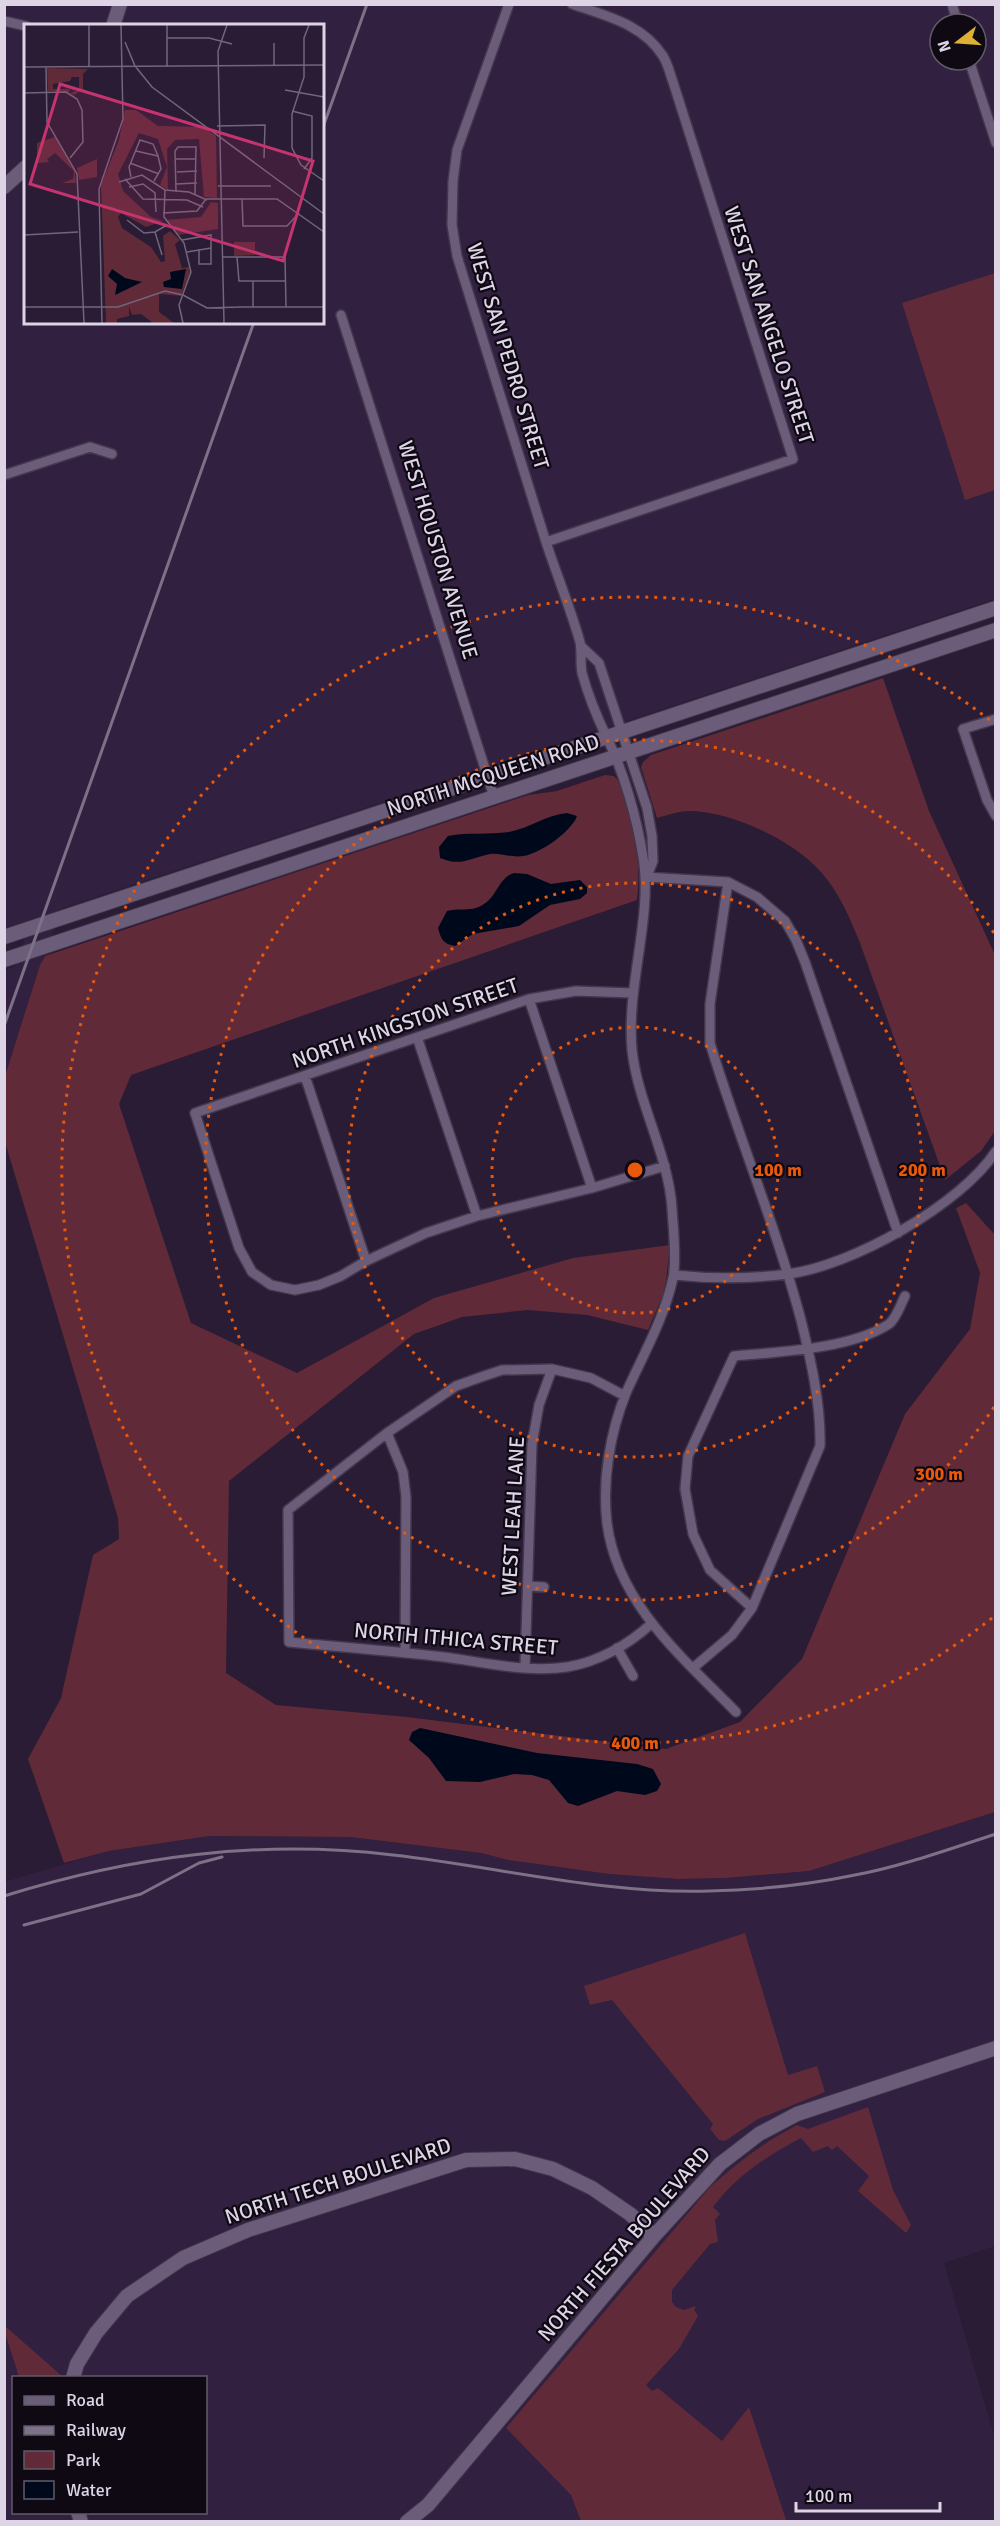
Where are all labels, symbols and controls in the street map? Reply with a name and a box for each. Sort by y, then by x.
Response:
north arrow [928,12,988,72]
inset map [24,24,324,324]
text: N [933,38,956,54]
street label: WEST SAN ANGELO STREET [718,203,820,448]
street label: WEST SAN PEDRO STREET [461,240,555,473]
street label: WEST HOUSTON AVENUE [392,438,484,662]
street label: NORTH MCQUEEN ROAD [384,728,602,822]
street label: NORTH KINGSTON STREET [288,972,522,1074]
text: 100 m [754,1159,802,1181]
text: 200 m [898,1159,946,1181]
centre of rings [625,1160,645,1180]
street label: WEST LEAH LANE [496,1436,530,1596]
text: 300 m [915,1463,963,1485]
street label: NORTH ITHICA STREET [353,1617,560,1661]
text: 400 m [611,1732,659,1754]
street label: NORTH TECH BOULEVARD [222,2132,454,2230]
street label: NORTH FIESTA BOULEVARD [532,2141,716,2347]
legend [12,2376,207,2514]
text: Road [66,2389,105,2411]
text: Railway [66,2419,127,2441]
text: Park [66,2449,101,2471]
scale bar [796,2475,940,2513]
text: Water [66,2479,112,2501]
text: 100 m [805,2485,852,2507]

